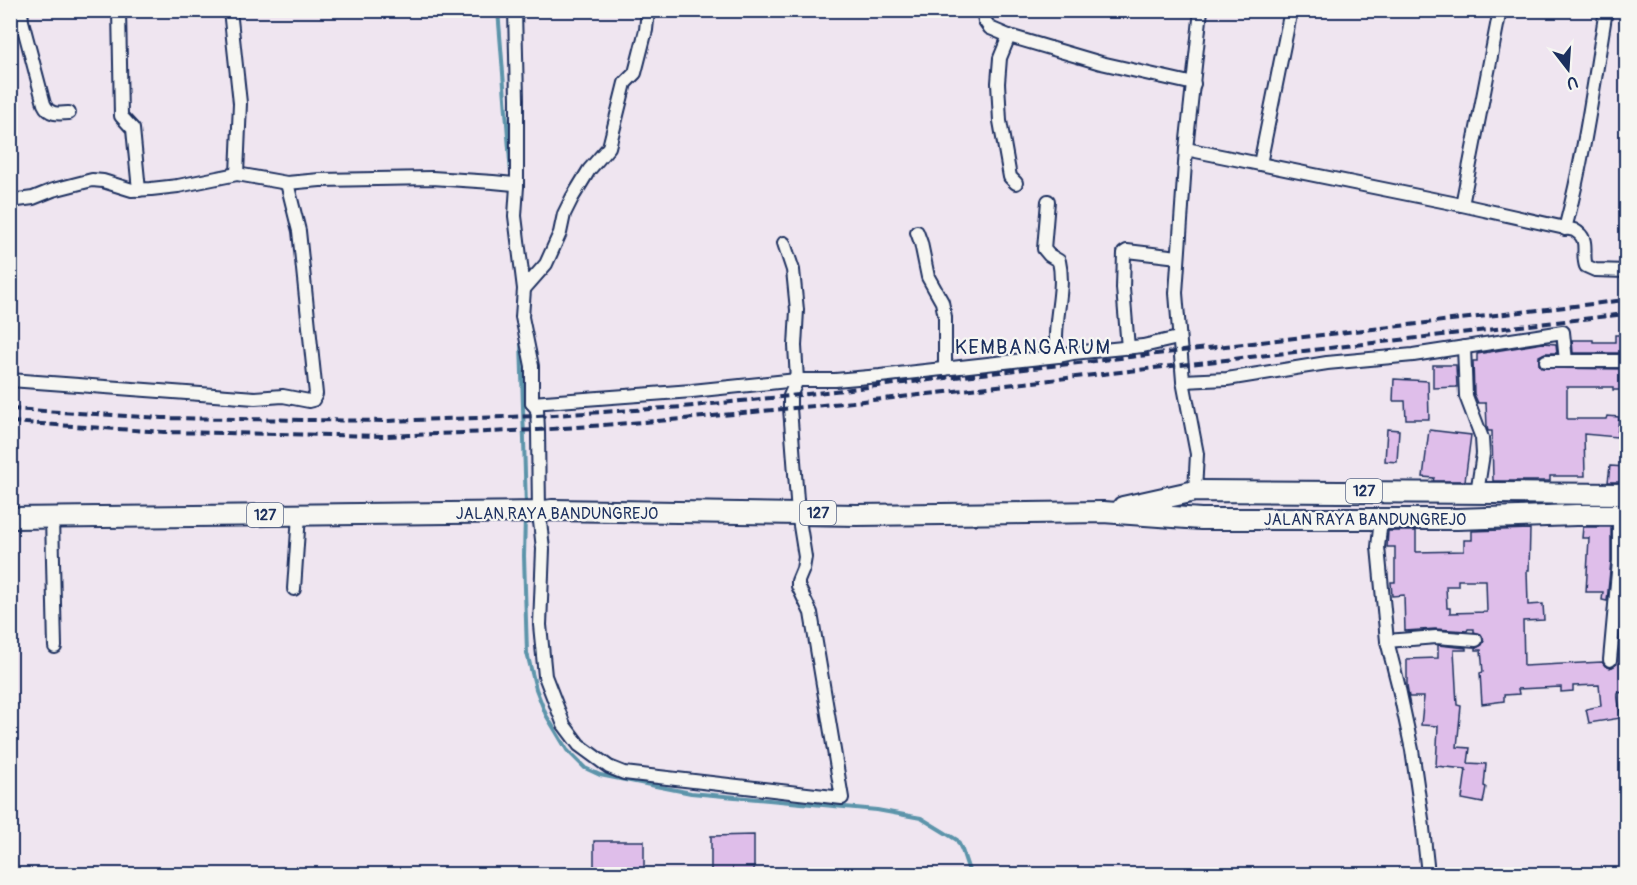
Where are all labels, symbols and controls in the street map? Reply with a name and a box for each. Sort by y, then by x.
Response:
north arrow [1538,39,1598,99]
text: U [1564,71,1580,94]
district label: KEMBANGARUM [955,335,1111,360]
road number: 127 [1346,479,1382,503]
road number: 127 [800,501,836,525]
road number: 127 [247,503,283,527]
street label: JALAN RAYA BANDUNGREJO [456,504,658,524]
street label: JALAN RAYA BANDUNGREJO [1264,510,1466,530]

